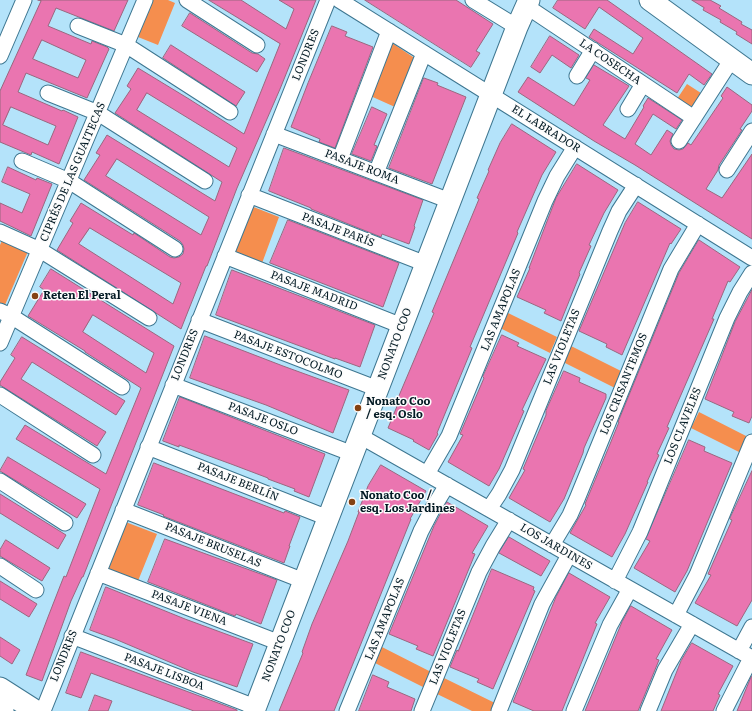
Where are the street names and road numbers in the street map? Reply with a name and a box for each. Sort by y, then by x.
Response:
street label: LONDRES [290,27,322,83]
street label: LA COSECHA [577,36,643,88]
street label: CIPRÉS DE LAS GUAITECAS [38,100,108,244]
street label: EL LABRADOR [509,102,583,156]
street label: PASAJE ROMA [323,147,401,187]
street label: PASAJE PARÍS [300,210,376,250]
street label: LAS AMAPOLAS [478,267,524,353]
street label: PASAJE MADRID [269,268,359,314]
street label: NONATO COO [375,306,415,382]
street label: LAS VIOLETAS [541,307,583,387]
street label: LONDRES [169,327,201,383]
street label: PASAJE ESTOCOLMO [232,328,344,382]
street label: LOS CRISANTEMOS [598,331,650,437]
street label: LOS CLAVELES [662,386,704,466]
street label: PASAJE OSLO [226,400,300,438]
street label: PASAJE BERLÍN [195,460,281,504]
street label: PASAJE BRUSELAS [163,520,263,570]
street label: LOS JARDINES [518,521,594,573]
street label: LAS AMAPOLAS [362,576,408,662]
street label: PASAJE VIENA [149,587,229,629]
street label: LAS VIOLETAS [427,607,469,687]
street label: NONATO COO [259,608,299,684]
street label: LONDRES [48,628,80,684]
street label: PASAJE LISBOA [122,651,206,693]

